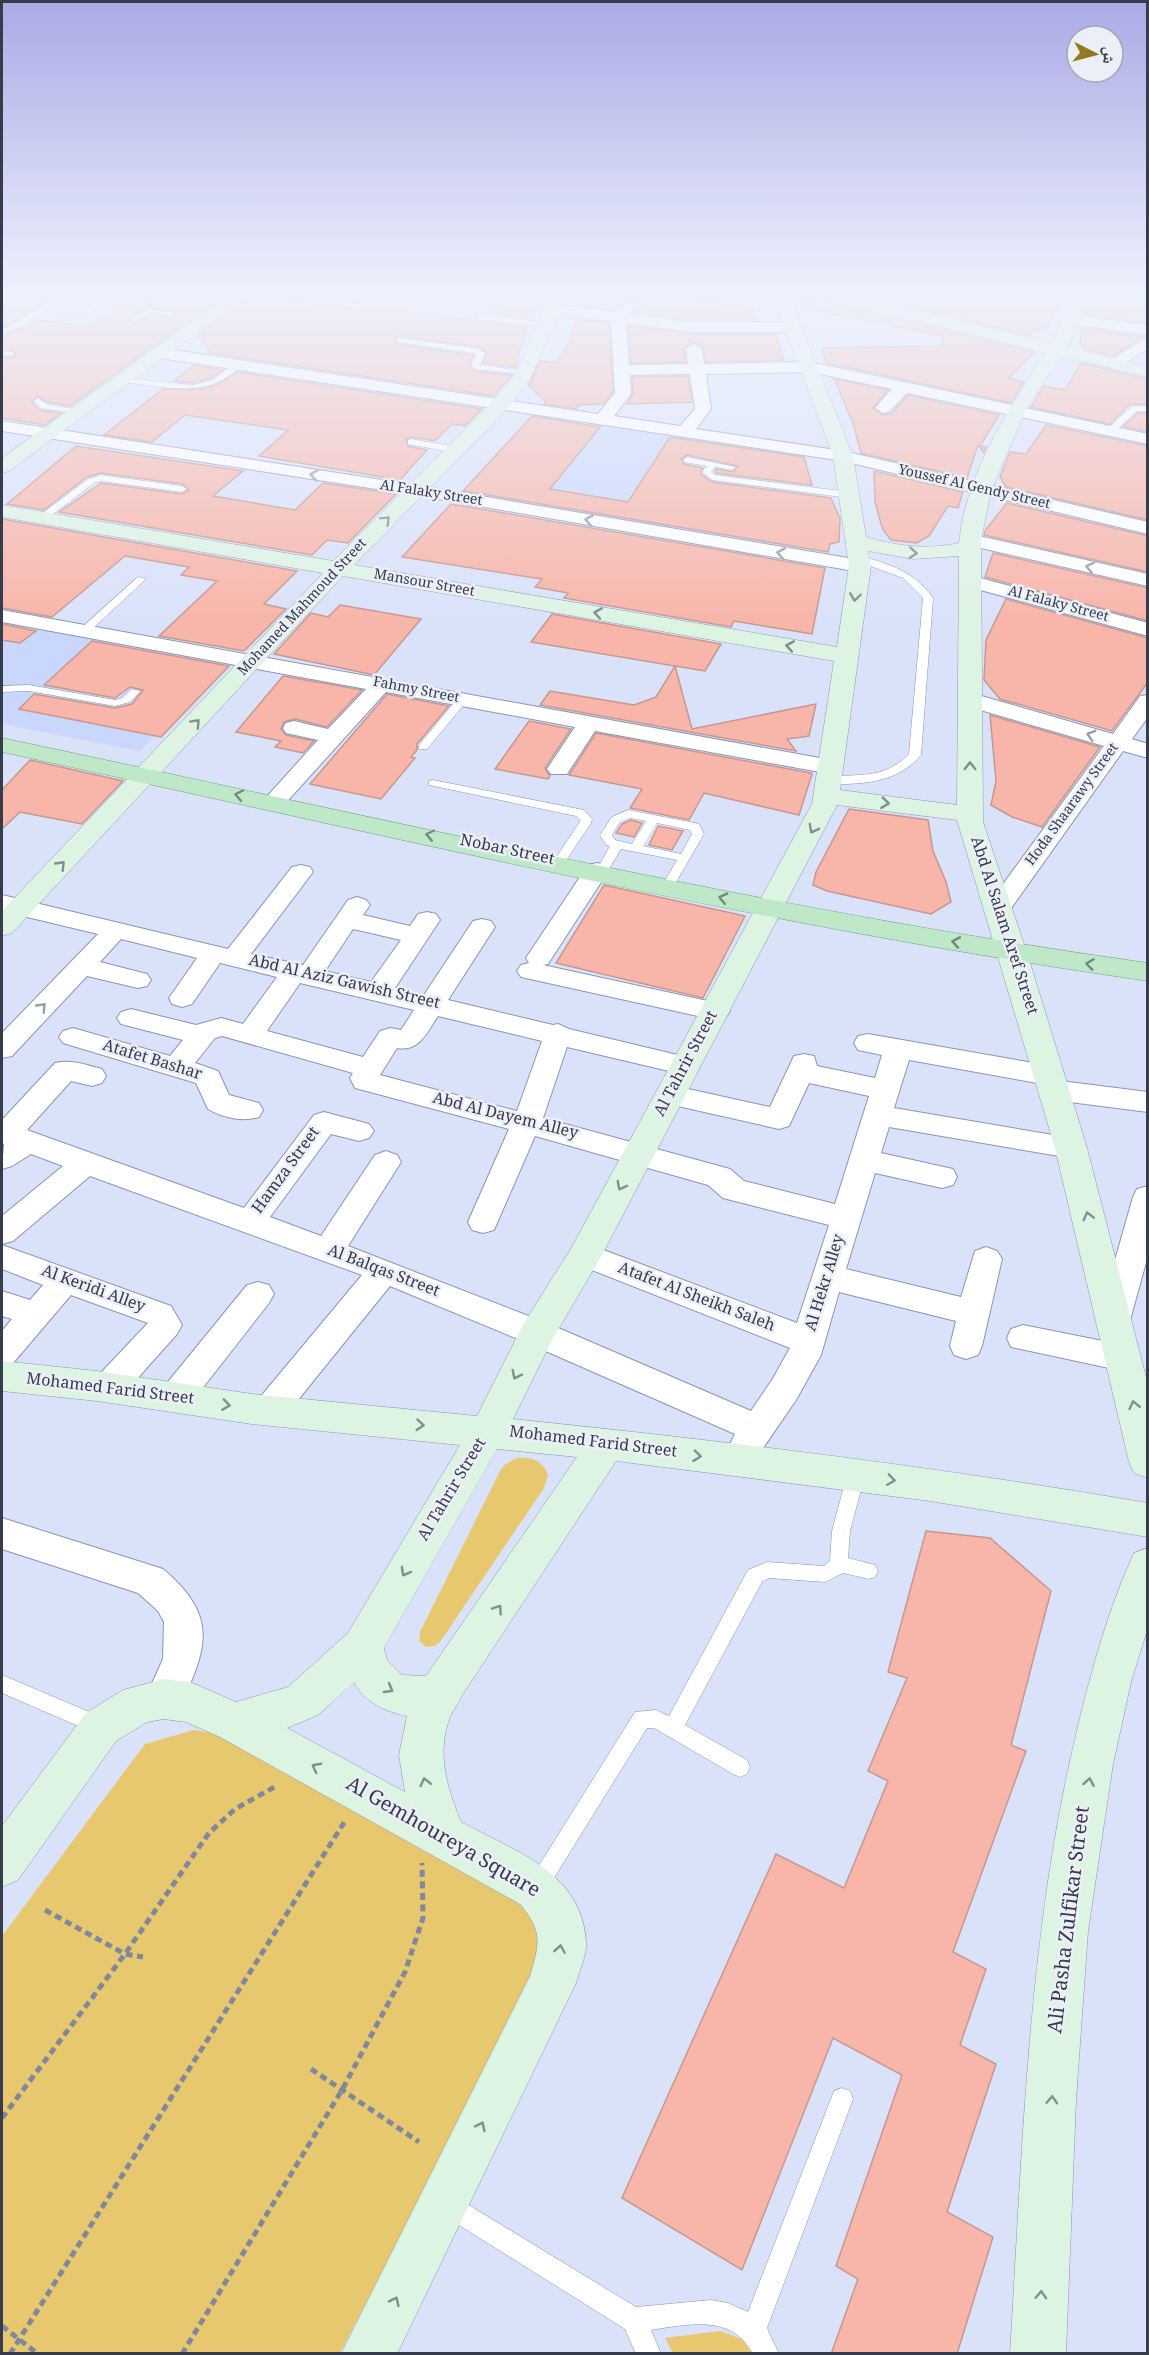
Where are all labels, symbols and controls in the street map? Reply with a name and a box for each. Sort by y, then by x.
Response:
north arrow [1065,24,1125,84]
text: ش [1093,45,1122,65]
street label: Youssef Al Gendy Street [895,459,1053,517]
one-way arrow [309,469,318,481]
street label: Al Falaky Street [378,474,484,514]
one-way arrow [584,514,594,527]
one-way arrow [379,516,390,527]
street label: Mohamed Mahmoud Street [232,533,374,682]
one-way arrow [908,546,917,559]
one-way arrow [777,547,787,560]
one-way arrow [1086,561,1096,574]
street label: Mansour Street [372,563,476,605]
street label: Al Falaky Street [1005,580,1111,630]
one-way arrow [850,593,862,602]
one-way arrow [593,607,603,620]
one-way arrow [785,640,795,653]
street label: Fahmy Street [371,671,461,711]
one-way arrow [188,720,199,731]
one-way arrow [1086,730,1097,742]
street label: Hoda Shaarawy Street [1020,738,1126,872]
one-way arrow [964,761,977,770]
one-way arrow [234,789,244,802]
one-way arrow [880,796,889,809]
one-way arrow [809,823,820,833]
street label: Nobar Street [457,828,557,874]
one-way arrow [425,829,435,842]
street label: Abd Al Salam Aref Street [961,833,1045,1019]
one-way arrow [54,861,65,871]
one-way arrow [718,892,728,905]
one-way arrow [951,937,960,949]
street label: Abd Al Aziz Gawish Street [246,948,443,1018]
one-way arrow [1085,959,1094,971]
one-way arrow [35,1004,46,1014]
street label: Al Tahrir Street [648,1006,726,1122]
street label: Atafet Bashar [99,1033,206,1089]
street label: Abd Al Dayem Alley [429,1086,582,1148]
street label: Hamza Street [246,1121,328,1220]
one-way arrow [617,1180,628,1190]
one-way arrow [1082,1211,1095,1221]
street label: Al Hekr Alley [798,1230,854,1335]
street label: Al Balqas Street [323,1238,443,1306]
street label: Atafet Al Sheikh Saleh [614,1256,778,1340]
street label: Al Keridi Alley [37,1259,150,1322]
street label: Mohamed Farid Street [25,1366,196,1414]
one-way arrow [512,1368,523,1379]
one-way arrow [221,1398,231,1411]
one-way arrow [1129,1401,1142,1411]
one-way arrow [416,1418,425,1431]
street label: Mohamed Farid Street [508,1419,679,1467]
street label: Al Tahrir Street [411,1433,495,1547]
one-way arrow [693,1449,702,1461]
one-way arrow [886,1474,895,1486]
one-way arrow [401,1565,412,1576]
one-way arrow [491,1604,502,1615]
one-way arrow [383,1682,393,1693]
one-way arrow [311,1763,322,1774]
street label: Al Gemhoureya Square [338,1769,546,1909]
one-way arrow [419,1777,432,1787]
one-way arrow [1082,1777,1094,1787]
street label: Ali Pasha Zulfikar Street [1040,1804,1102,2036]
one-way arrow [554,1944,566,1954]
one-way arrow [1046,2096,1059,2105]
one-way arrow [474,2122,485,2133]
one-way arrow [1034,2291,1047,2300]
one-way arrow [387,2297,399,2308]

